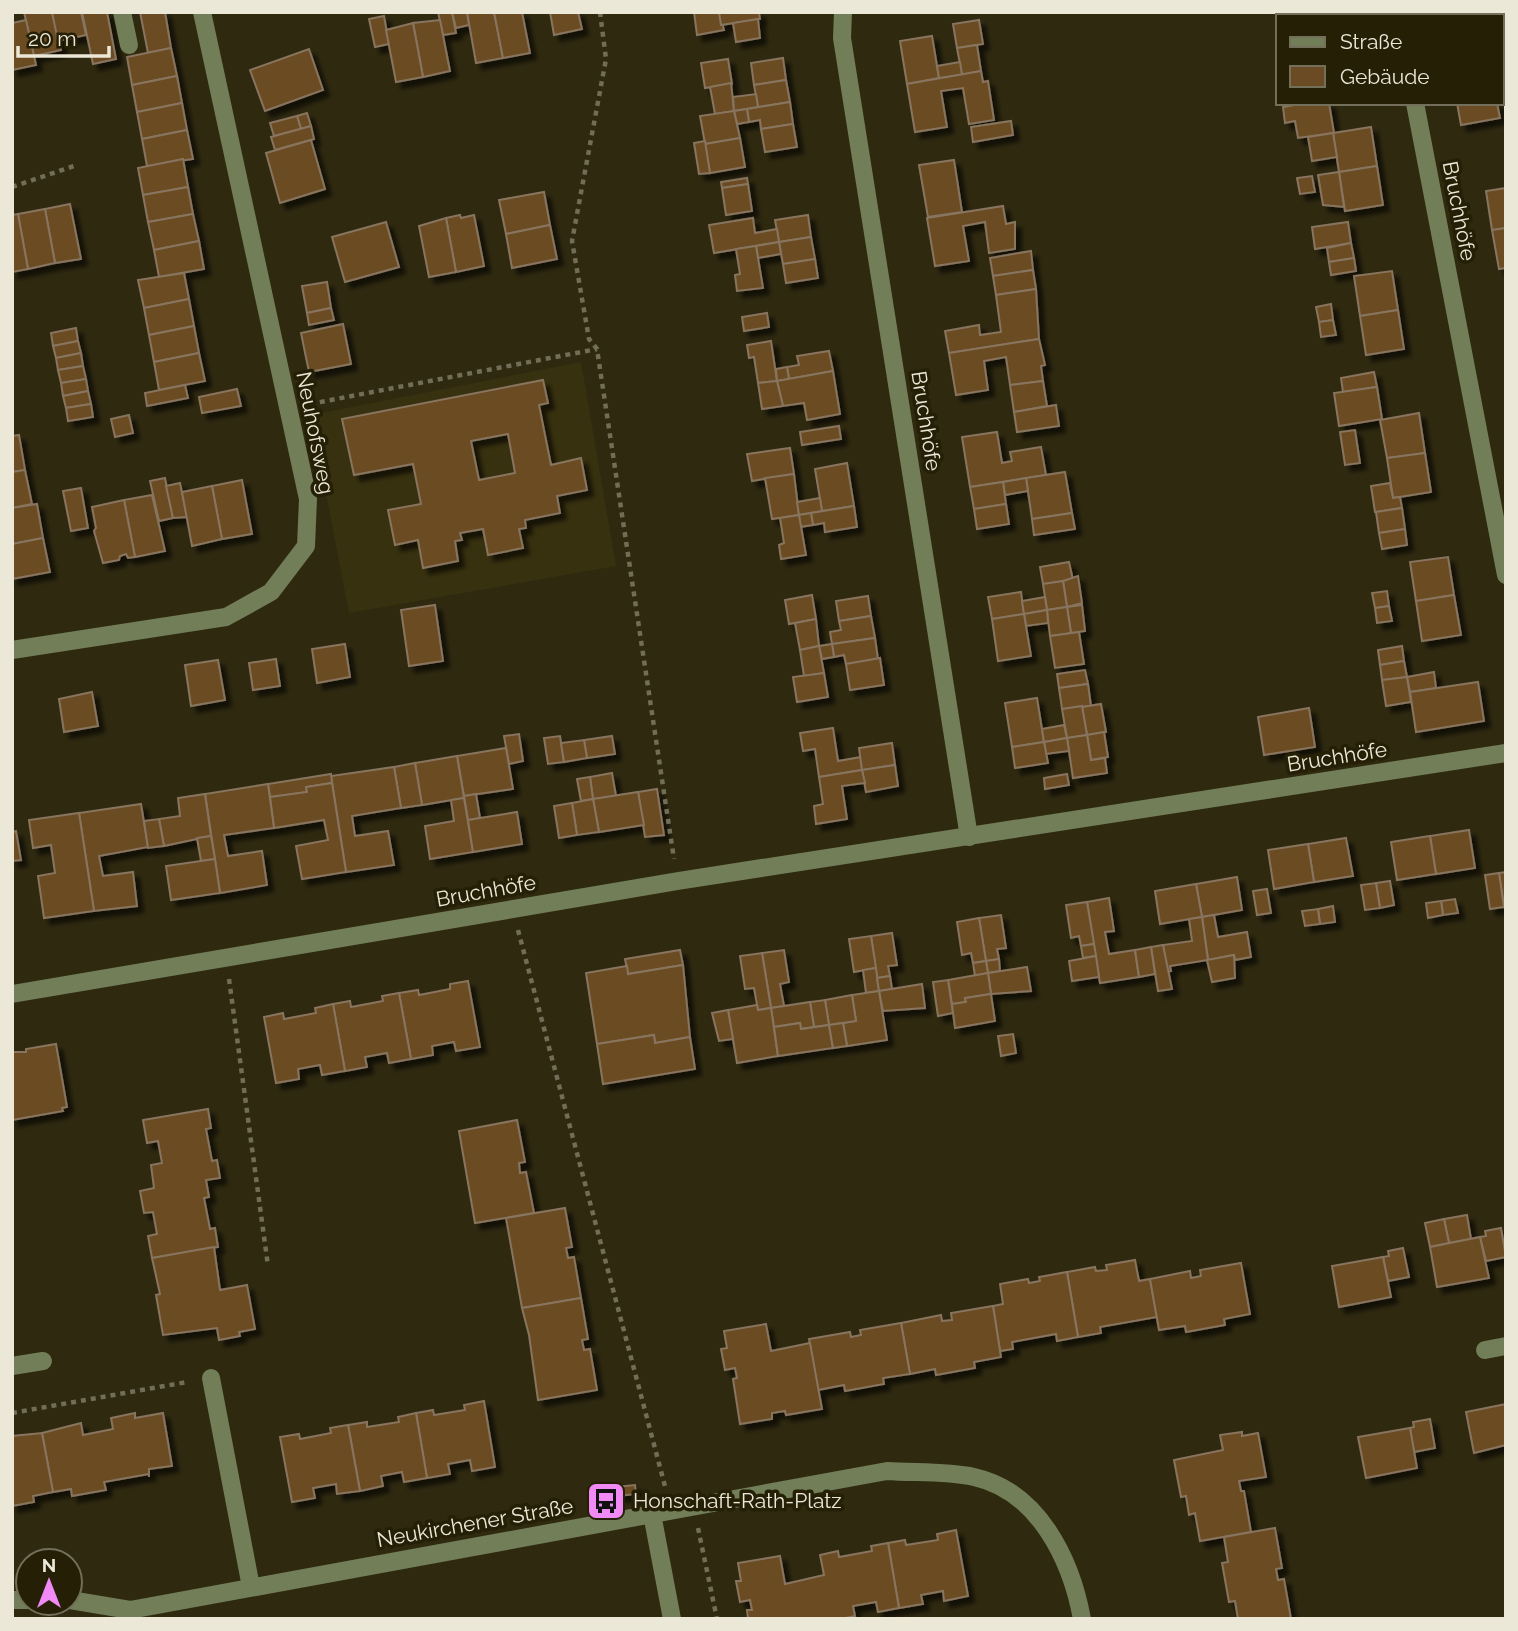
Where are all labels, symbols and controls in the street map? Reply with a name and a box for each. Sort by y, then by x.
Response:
scale bar [18,14,108,58]
legend [1276,14,1504,105]
text: 20 m [28,26,76,51]
text: Straße [1340,29,1402,54]
text: Gebäude [1340,64,1430,89]
street label: Bruchhöfe [1438,159,1481,263]
street label: Bruchhöfe [906,369,947,473]
street label: Neuhofsweg [291,370,340,496]
street label: Bruchhöfe [1285,736,1389,777]
street label: Bruchhöfe [434,869,538,912]
bus stop icon: Honschaft-Rath-Platz [585,1480,627,1522]
place label: Honschaft-Rath-Platz [633,1488,842,1513]
street label: Neukirchener Straße [375,1493,575,1552]
north arrow [14,1547,84,1617]
text: N [42,1554,56,1576]

